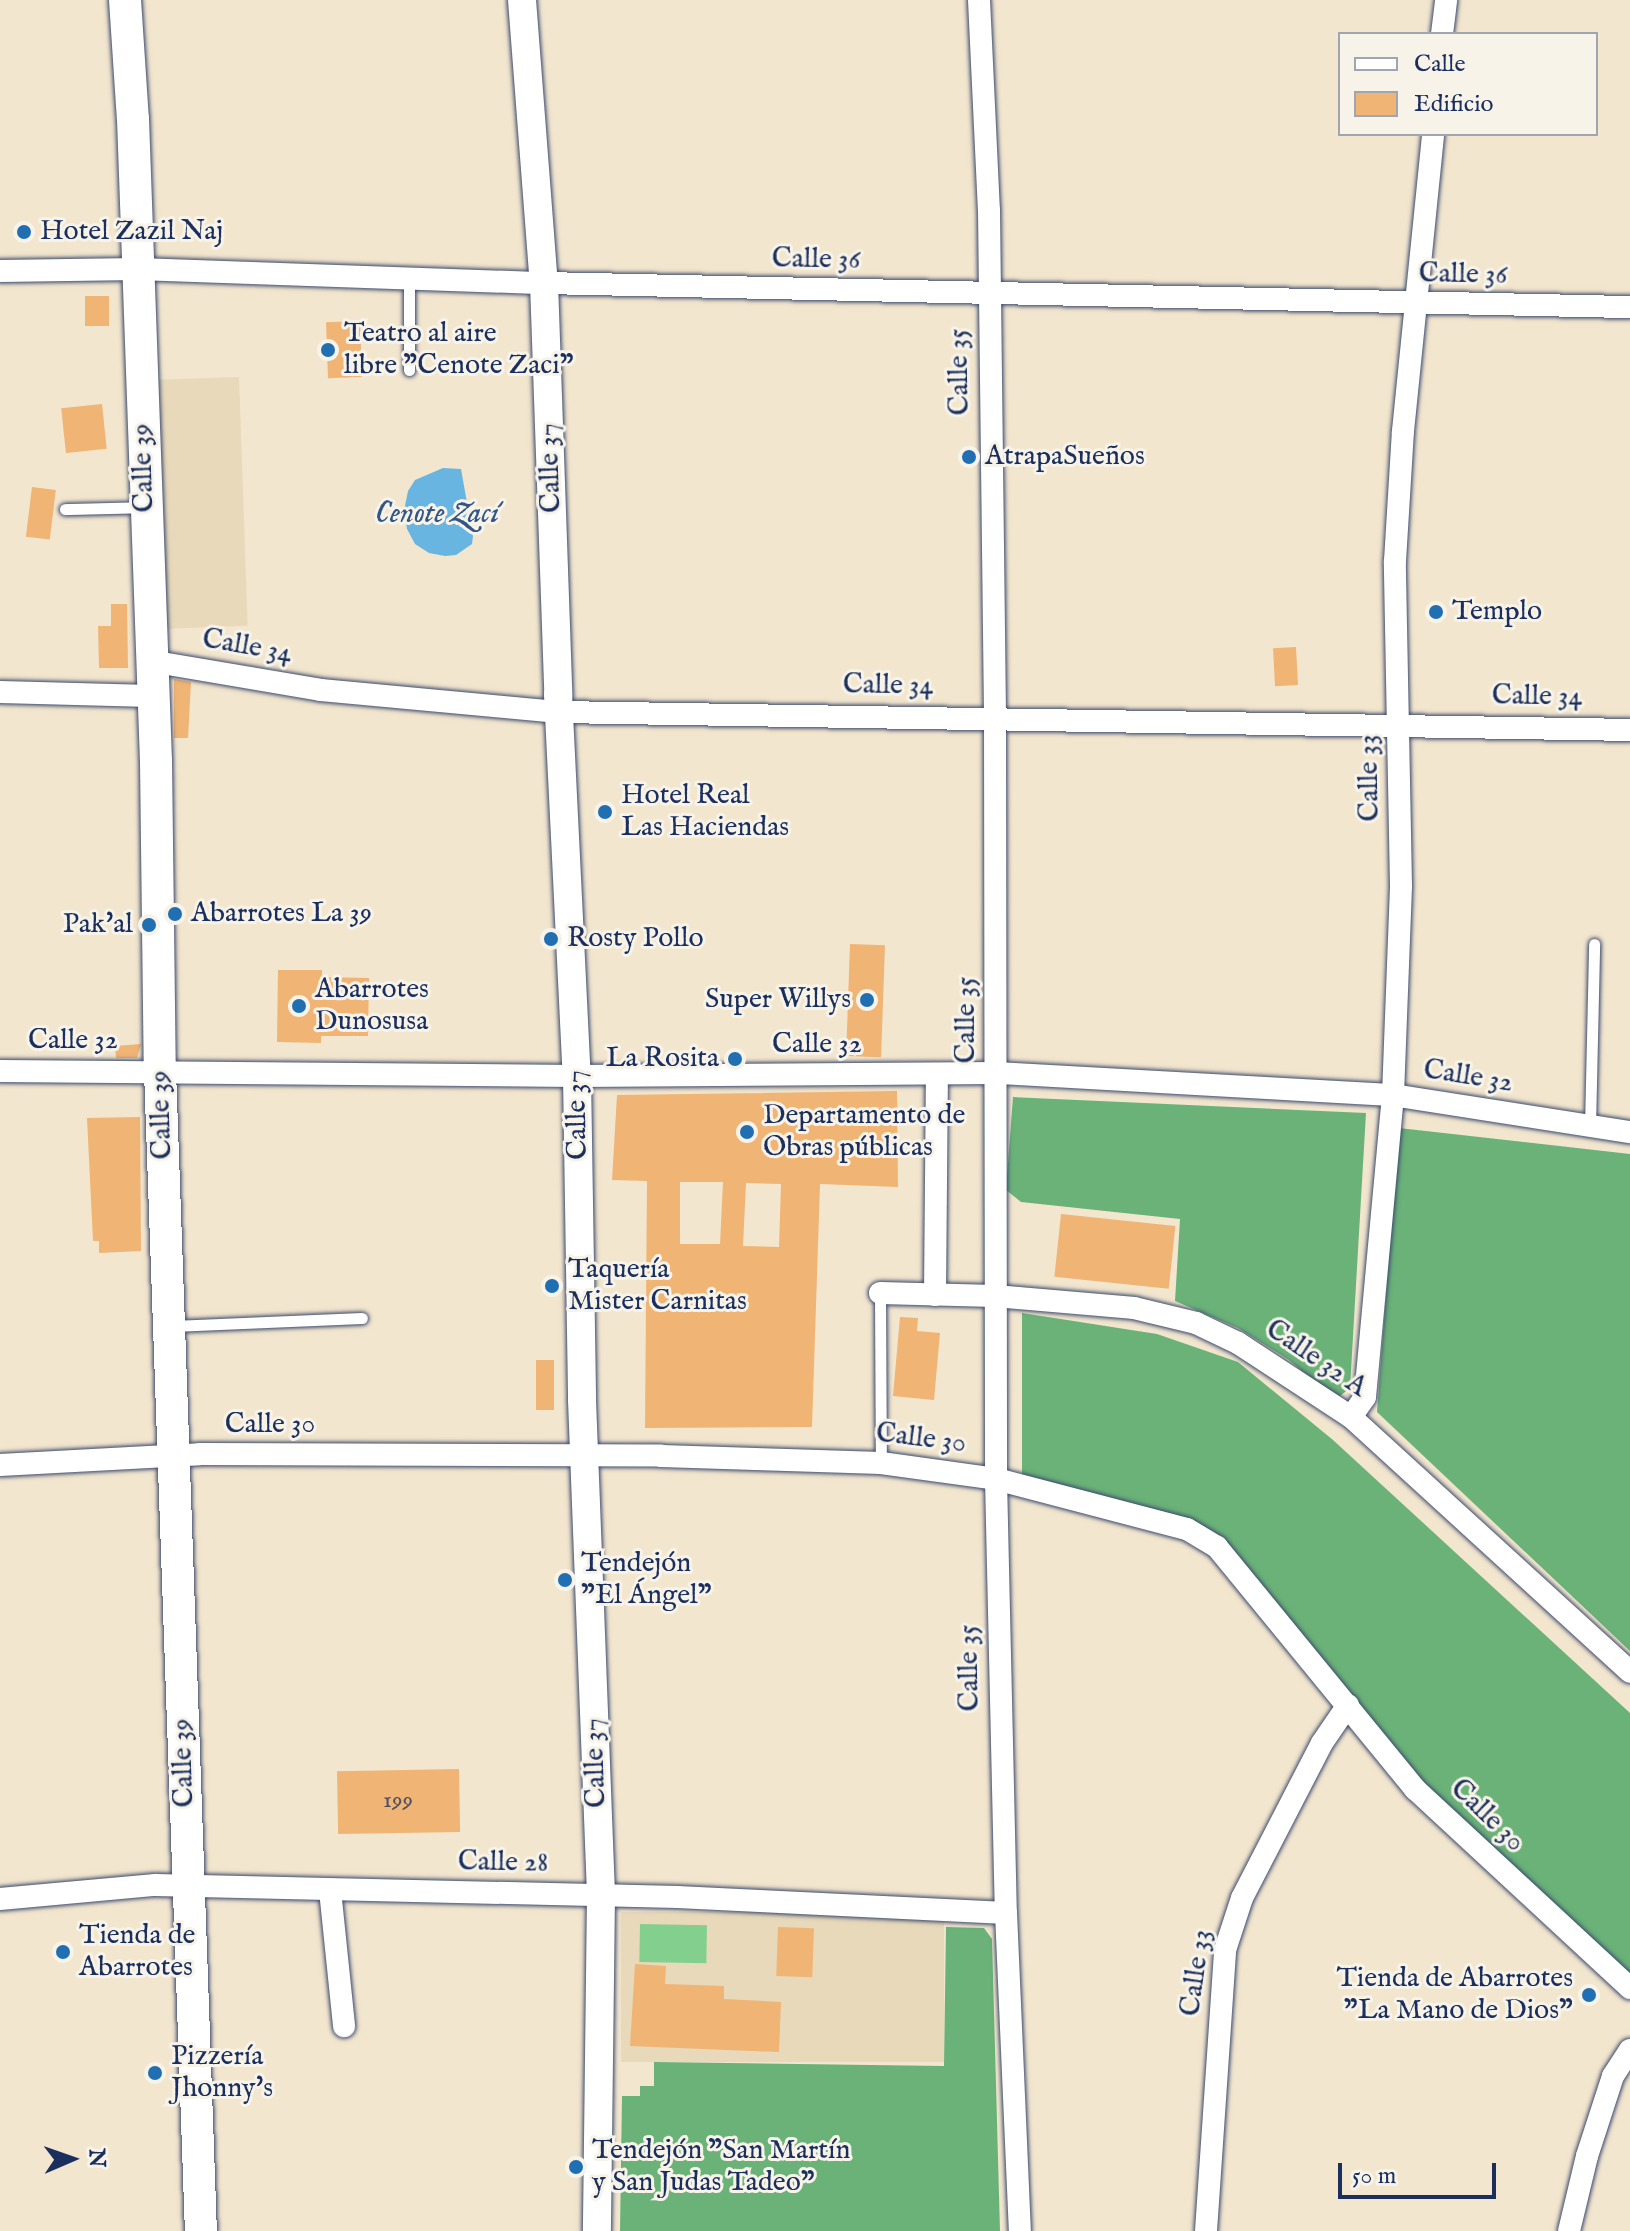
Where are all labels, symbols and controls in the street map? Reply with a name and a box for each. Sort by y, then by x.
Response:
legend [1338,32,1598,136]
text: Calle [1414,49,1466,80]
text: Edificio [1414,89,1493,120]
place label: Hotel Zazil Naj [40,215,223,249]
marker: Hotel Zazil Naj [15,223,33,241]
street label: Calle 36 [771,242,861,278]
street label: Calle 36 [1418,257,1508,293]
place label: Teatro al aire libre "Cenote Zaci" [344,317,574,383]
street label: Calle 35 [942,328,978,416]
marker: Teatro al aire libre "Cenote Zaci" [319,341,337,359]
street label: Calle 39 [126,423,162,513]
street label: Calle 37 [533,423,569,513]
place label: AtrapaSueños [985,440,1145,474]
marker: AtrapaSueños [960,448,978,466]
water label: Cenote Zací [375,496,499,532]
place label: Templo [1452,595,1542,629]
marker: Templo [1427,603,1445,621]
street label: Calle 34 [200,623,294,671]
street label: Calle 34 [842,668,934,704]
street label: Calle 34 [1491,679,1583,715]
street label: Calle 33 [1352,734,1388,822]
place label: Hotel Real Las Haciendas [621,779,789,845]
marker: Hotel Real Las Haciendas [596,803,614,821]
place label: Abarrotes La 39 [191,897,372,931]
marker: Abarrotes La 39 [166,905,184,923]
place label: Pak'al [63,908,133,942]
marker: Pak'al [140,916,158,934]
place label: Rosty Pollo [567,922,704,956]
marker: Rosty Pollo [542,930,560,948]
place label: Abarrotes Dunosusa [315,973,429,1039]
street label: Calle 35 [950,977,984,1063]
place label: Super Willys [705,983,851,1017]
marker: Super Willys [858,991,876,1009]
marker: Abarrotes Dunosusa [290,997,308,1015]
street label: Calle 32 [28,1024,118,1058]
street label: Calle 32 [772,1028,862,1062]
place label: La Rosita [606,1042,719,1076]
marker: La Rosita [726,1050,744,1068]
street label: Calle 32 [1421,1053,1515,1101]
street label: Calle 39 [144,1070,180,1160]
street label: Calle 37 [560,1070,596,1160]
place label: Departamento de Obras públicas [763,1099,965,1165]
marker: Departamento de Obras públicas [738,1123,756,1141]
place label: Taquería Mister Carnitas [568,1253,747,1319]
marker: Taquería Mister Carnitas [543,1277,561,1295]
street label: Calle 32 A [1259,1313,1373,1405]
street label: Calle 30 [225,1408,315,1442]
street label: Calle 30 [874,1417,968,1461]
place label: Tendejón "El Ángel" [581,1547,712,1613]
marker: Tendejón "El Ángel" [556,1571,574,1589]
street label: Calle 35 [952,1624,988,1712]
street label: Calle 39 [166,1718,202,1808]
street label: Calle 37 [578,1718,614,1808]
street label: Calle 30 [1443,1772,1531,1860]
house number: 199 [383,1787,413,1815]
street label: Calle 28 [458,1845,548,1881]
place label: Tienda de Abarrotes [79,1919,195,1985]
street label: Calle 33 [1174,1927,1220,2019]
marker: Tienda de Abarrotes [54,1943,72,1961]
place label: Tienda de Abarrotes "La Mano de Dios" [1336,1962,1573,2028]
marker: Tienda de Abarrotes "La Mano de Dios" [1580,1986,1598,2004]
place label: Pizzería Jhonny's [171,2040,273,2106]
marker: Pizzería Jhonny's [146,2064,164,2082]
north arrow [32,2119,112,2199]
place label: Tendejón "San Martín y San Judas Tadeo" [592,2134,850,2200]
scale bar [1342,2147,1500,2197]
text: N [82,2148,110,2168]
marker: Tendejón "San Martín y San Judas Tadeo" [567,2158,585,2176]
text: 50 m [1352,2161,1396,2192]

